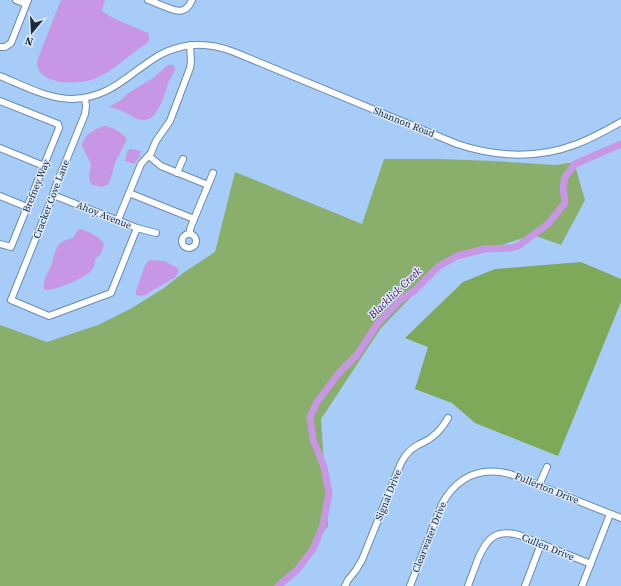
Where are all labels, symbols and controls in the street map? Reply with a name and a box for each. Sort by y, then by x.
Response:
north arrow [12,12,52,52]
text: N [23,33,35,49]
street label: Shannon Road [372,104,437,140]
street label: Brefney Way [19,157,53,214]
street label: Cracker Cove Lane [30,158,72,240]
street label: Ahoy Avenue [75,198,133,232]
water label: Blacklick Creek [365,263,425,323]
street label: Signal Drive [372,468,404,522]
street label: Fullerton Drive [513,469,581,507]
street label: Clearwater Drive [409,500,449,574]
street label: Cullen Drive [520,531,576,563]

